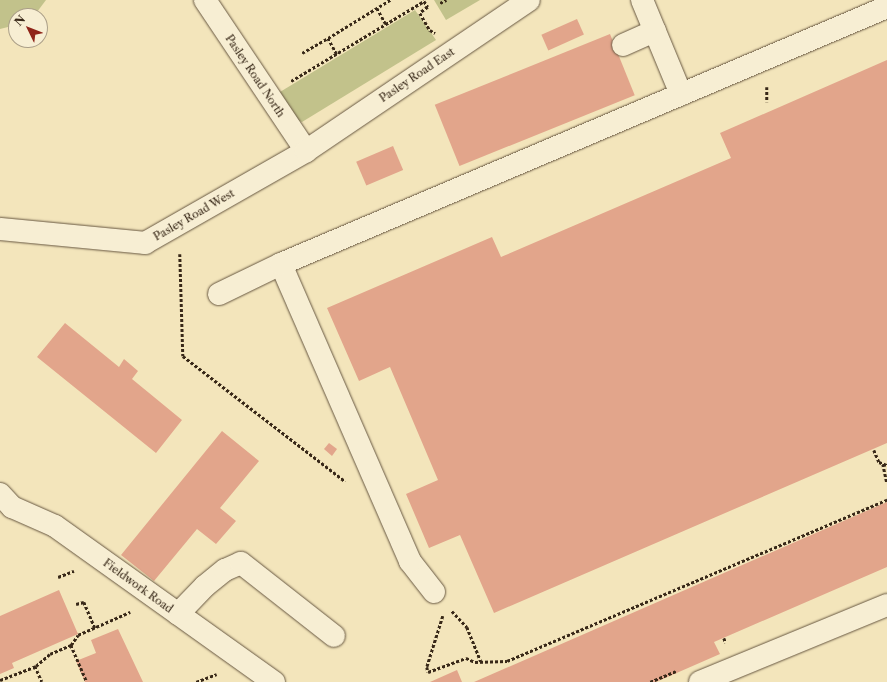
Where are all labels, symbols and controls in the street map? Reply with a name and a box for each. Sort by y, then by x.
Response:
north arrow [8,8,48,48]
text: N [12,12,28,29]
street label: Pasley Road North [222,32,288,120]
street label: Pasley Road East [377,45,457,105]
street label: Pasley Road West [151,186,237,244]
street label: Fieldwork Road [100,556,176,616]

